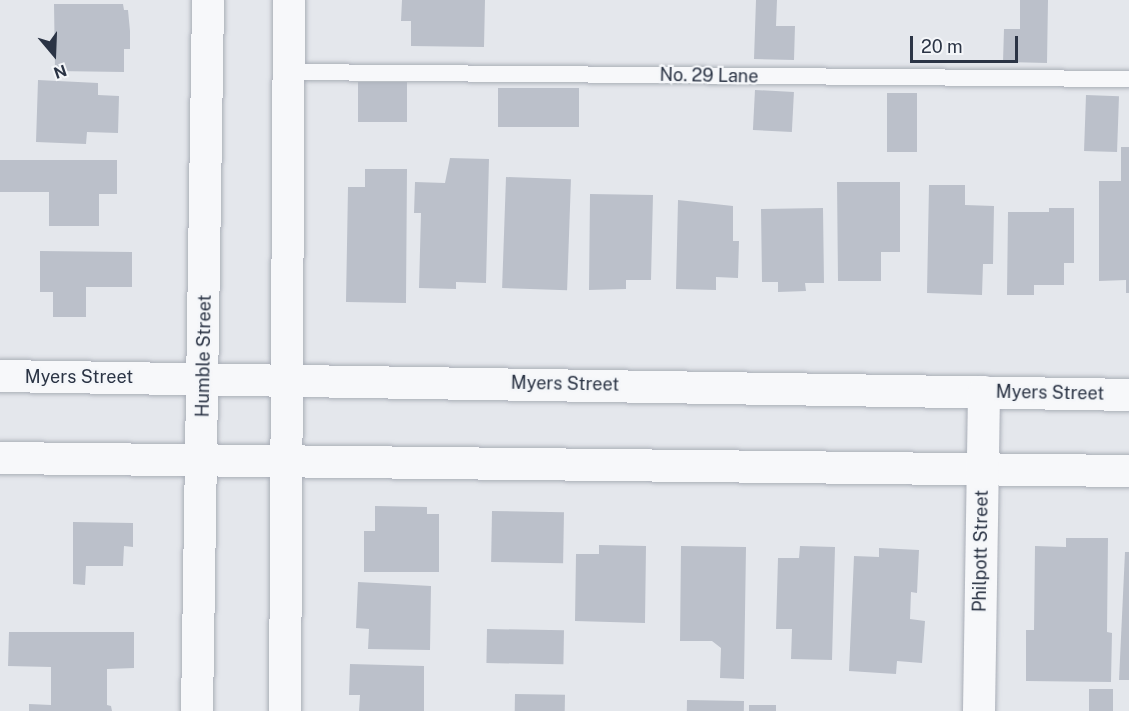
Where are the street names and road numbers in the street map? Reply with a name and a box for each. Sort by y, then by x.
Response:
street label: No. 29 Lane [659,64,759,88]
street label: Humble Street [192,294,216,418]
street label: Myers Street [25,366,133,388]
street label: Myers Street [511,372,619,396]
street label: Myers Street [996,381,1104,405]
street label: Philpott Street [969,490,993,612]

